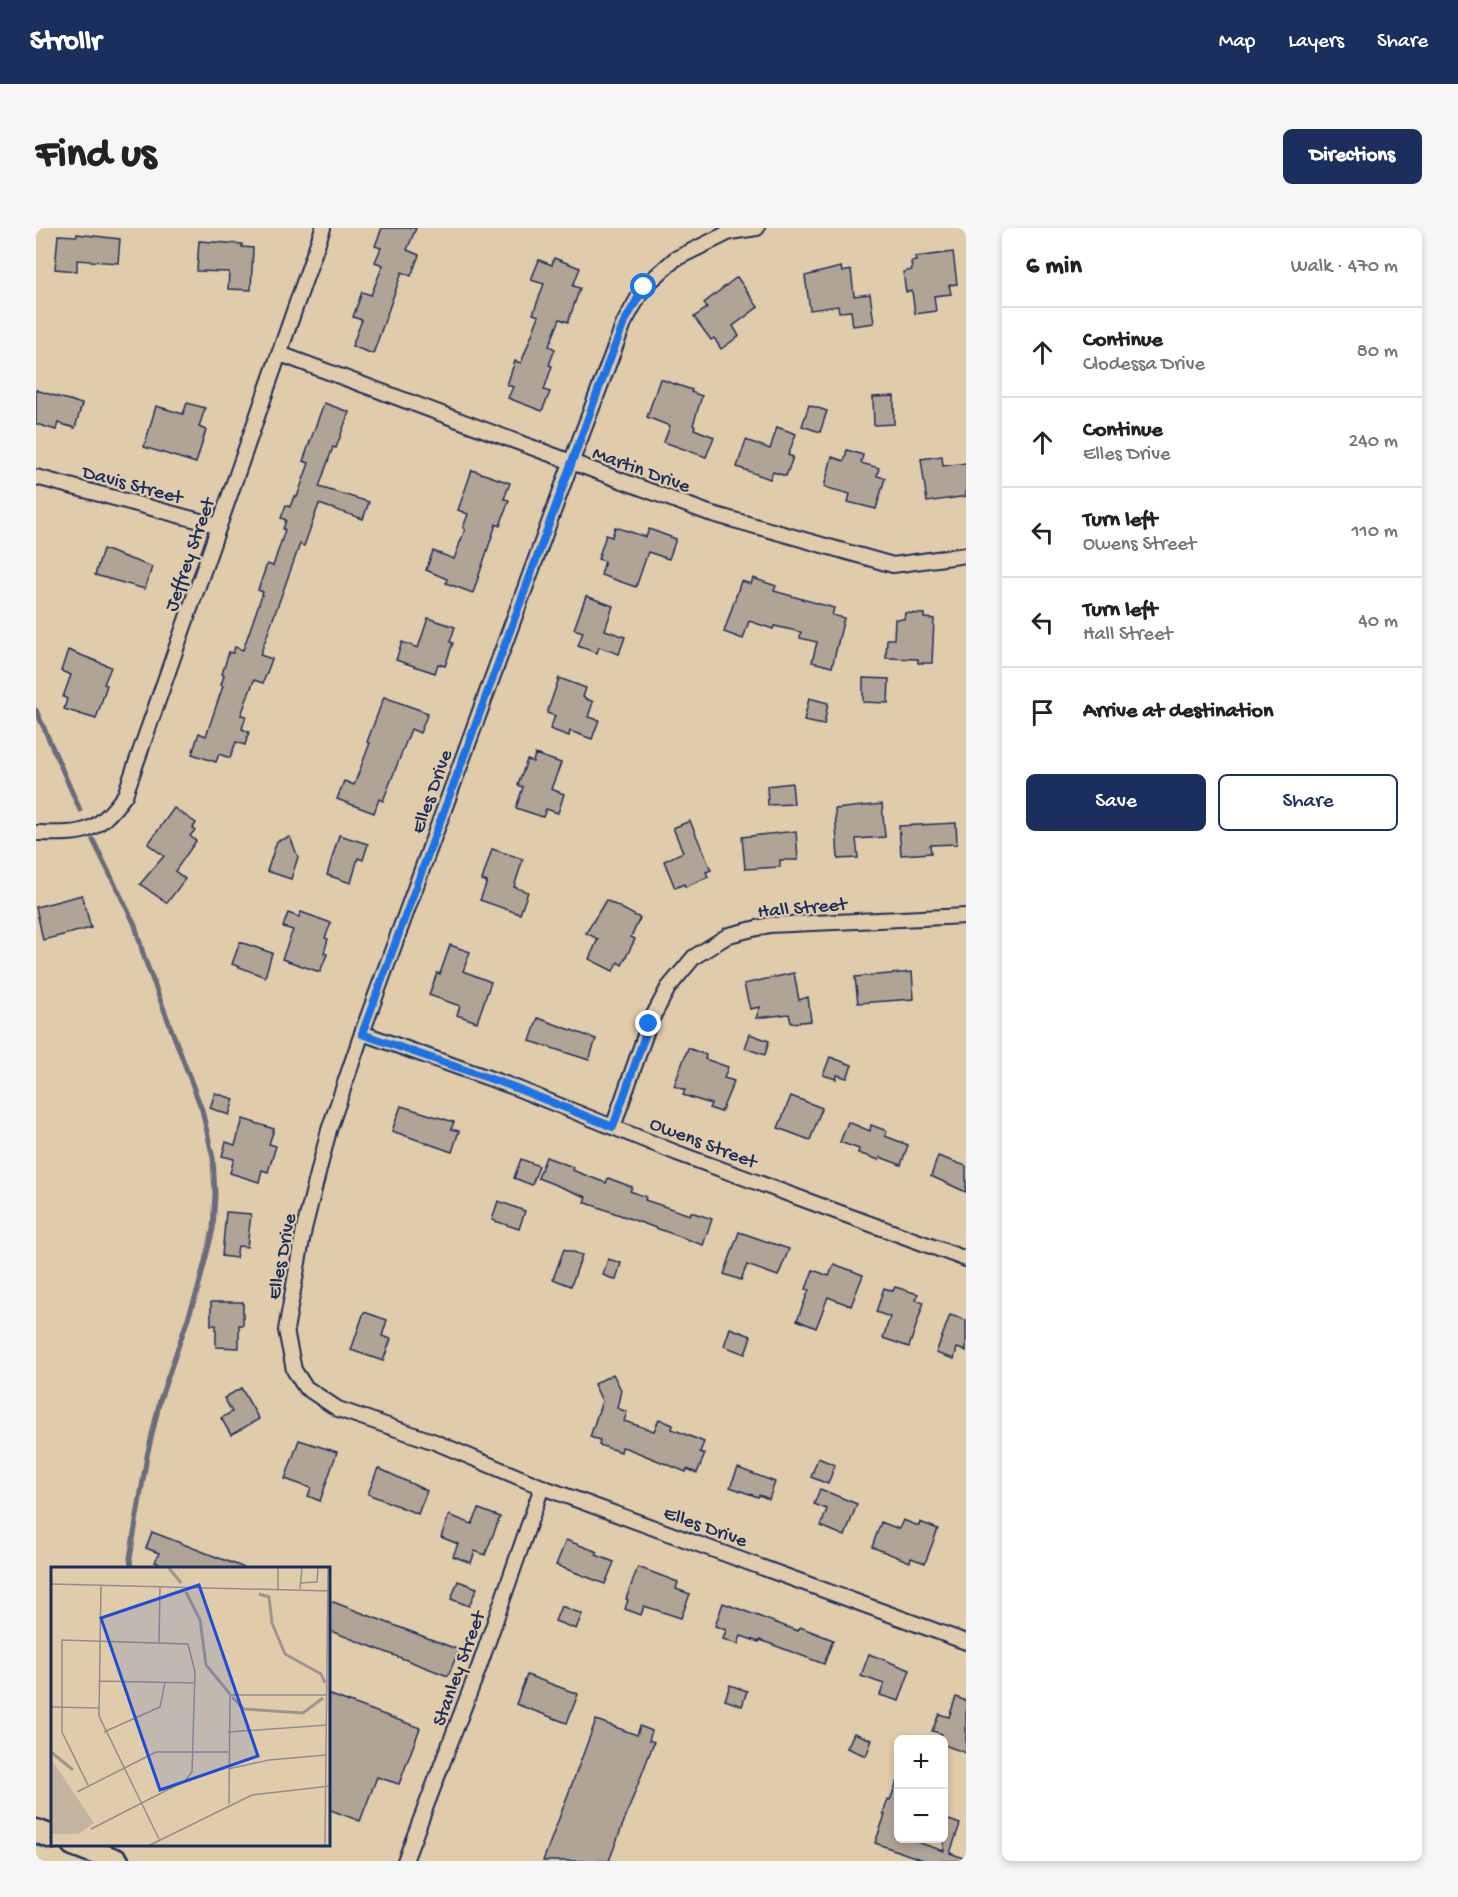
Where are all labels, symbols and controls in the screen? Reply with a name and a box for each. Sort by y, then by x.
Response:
text: Strollr [30,26,101,59]
text: Map [1219,30,1255,55]
text: Layers [1288,30,1344,55]
text: Share [1377,30,1428,55]
button: Directions [1283,129,1422,184]
text: Find us [36,132,156,181]
text: 6 min [1026,252,1082,283]
text: Walk · 470 m [1291,256,1398,279]
route start [630,273,656,299]
text: Continue [1083,328,1163,354]
icon: ahead [1026,336,1059,369]
text: 80 m [1357,341,1398,364]
text: Clodessa Drive [1083,354,1205,377]
text: Continue [1083,418,1163,444]
icon: ahead [1026,426,1059,459]
text: 240 m [1348,431,1398,454]
street label: Martin Drive [589,443,693,500]
text: Elles Drive [1083,444,1170,467]
street label: Davis Street [78,461,186,511]
street label: Jeffrey Street [161,494,222,615]
text: Turn left [1083,508,1157,534]
icon: left [1026,516,1059,549]
text: 110 m [1352,521,1398,544]
text: Owens Street [1083,534,1196,557]
text: Turn left [1083,598,1157,624]
icon: left [1026,606,1059,639]
text: 40 m [1358,611,1398,634]
text: Hall Street [1083,624,1172,647]
icon: arrive [1026,696,1059,729]
text: Arrive at destination [1083,699,1273,725]
street label: Elles Drive [408,747,459,837]
button: Save [1026,774,1206,831]
button: Share [1218,774,1398,831]
street label: Hall Street [757,894,850,925]
route end [635,1010,661,1036]
street label: Owens Street [646,1113,761,1176]
street label: Elles Drive [264,1211,303,1302]
street label: Elles Drive [660,1503,750,1554]
inset map [51,1567,330,1846]
street label: Stanley Street [429,1607,492,1730]
map controls [894,1735,948,1843]
button: + [894,1735,948,1789]
button: − [894,1789,948,1843]

